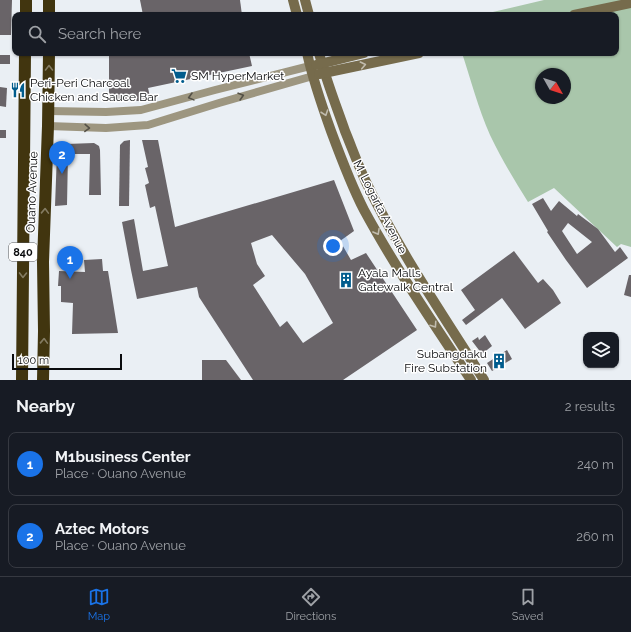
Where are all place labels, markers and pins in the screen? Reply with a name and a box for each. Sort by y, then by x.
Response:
supermarket icon: SM HyperMarket [170,67,188,85]
place label: SM HyperMarket [191,69,284,83]
place label: Peri-Peri Charcoal Chicken and Sauce Bar [30,76,159,104]
restaurant icon: Peri-Peri Charcoal Chicken and Sauce Bar [9,81,27,99]
pin: 2 [49,141,75,174]
pin: 1 [57,246,83,279]
place label: Ayala Malls Gatewalk Central [358,266,454,294]
building icon: Ayala Malls Gatewalk Central [337,271,355,289]
place label: Subangdaku Fire Substation [404,347,487,375]
building icon: Subangdaku Fire Substation [490,352,508,370]

